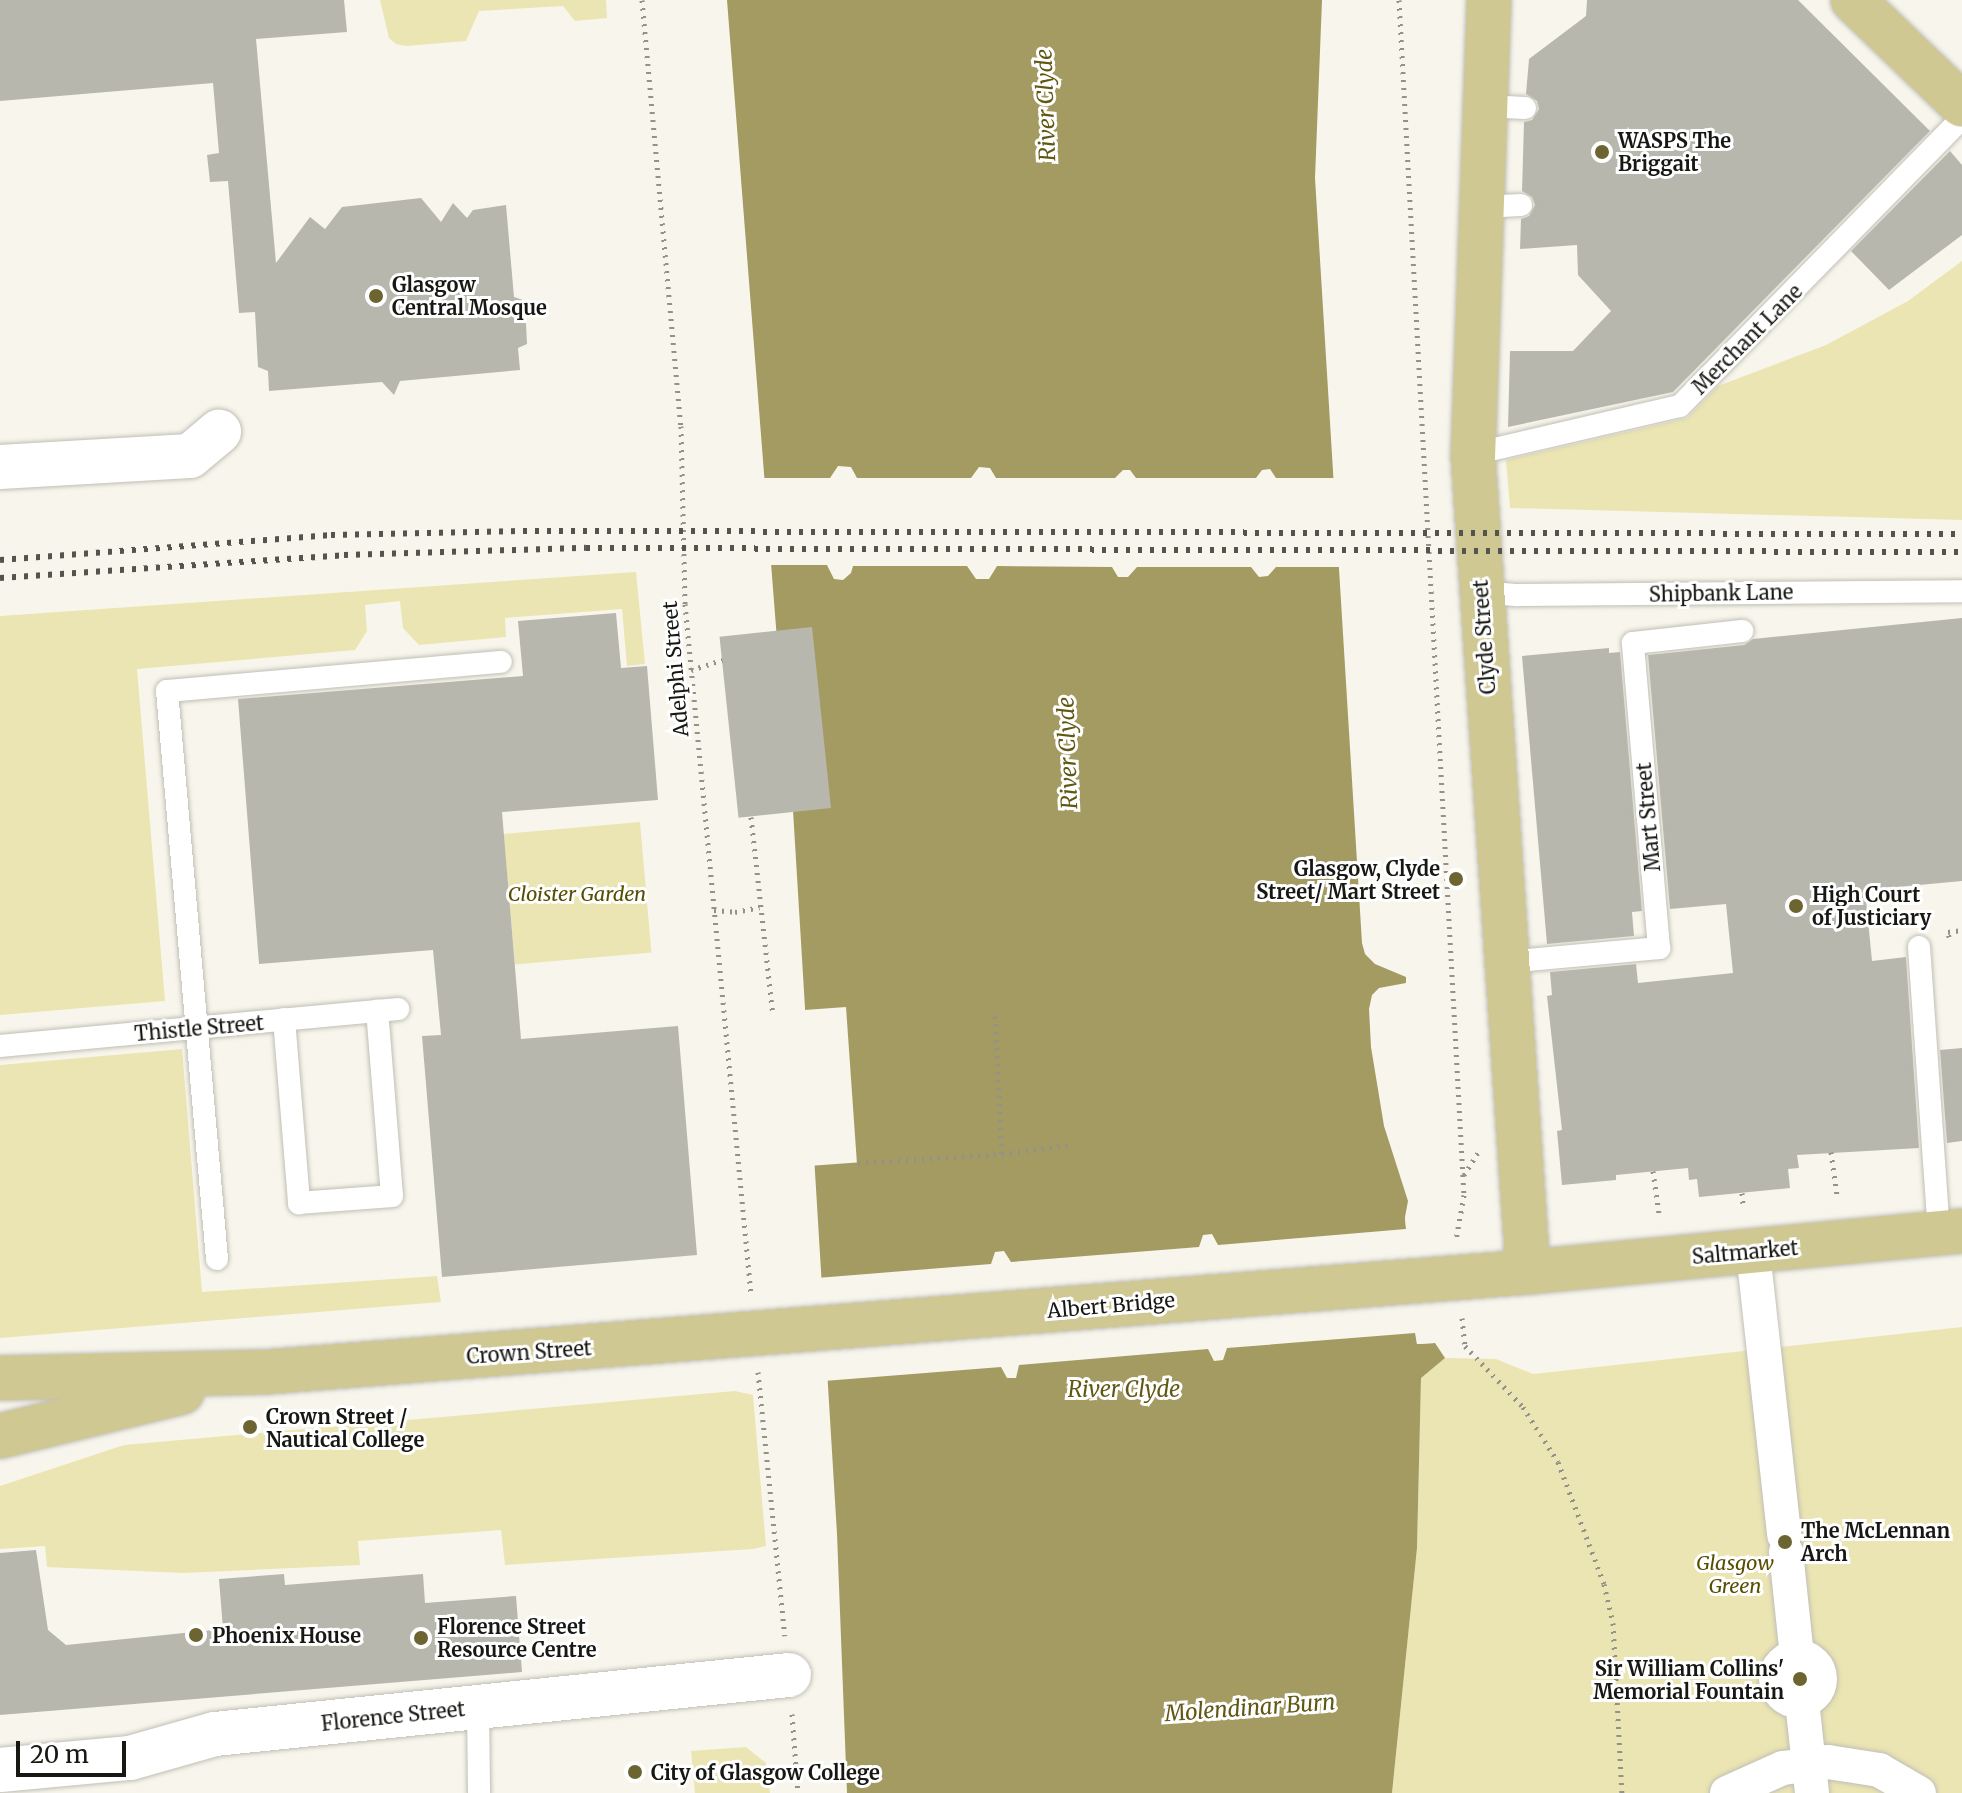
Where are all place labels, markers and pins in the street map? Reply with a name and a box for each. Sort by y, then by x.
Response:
place label: WASPS The Briggait [1618,128,1731,175]
marker: WASPS The Briggait [1593,143,1611,161]
place label: Glasgow Central Mosque [392,272,547,319]
marker: Glasgow Central Mosque [367,287,385,305]
place label: Glasgow, Clyde Street/ Mart Street [1256,856,1440,903]
marker: Glasgow, Clyde Street/ Mart Street [1447,870,1465,888]
place label: High Court of Justiciary [1812,882,1931,929]
marker: High Court of Justiciary [1787,897,1805,915]
place label: Crown Street / Nautical College [266,1404,424,1451]
marker: Crown Street / Nautical College [241,1418,259,1436]
place label: The McLennan Arch [1801,1518,1950,1565]
marker: The McLennan Arch [1776,1533,1794,1551]
place label: Florence Street Resource Centre [437,1614,597,1661]
place label: Phoenix House [212,1623,361,1647]
marker: Phoenix House [187,1626,205,1644]
marker: Florence Street Resource Centre [412,1629,430,1647]
place label: Sir William Collins' Memorial Fountain [1593,1656,1784,1703]
marker: Sir William Collins' Memorial Fountain [1791,1670,1809,1688]
place label: City of Glasgow College [651,1760,880,1784]
marker: City of Glasgow College [626,1763,644,1781]

